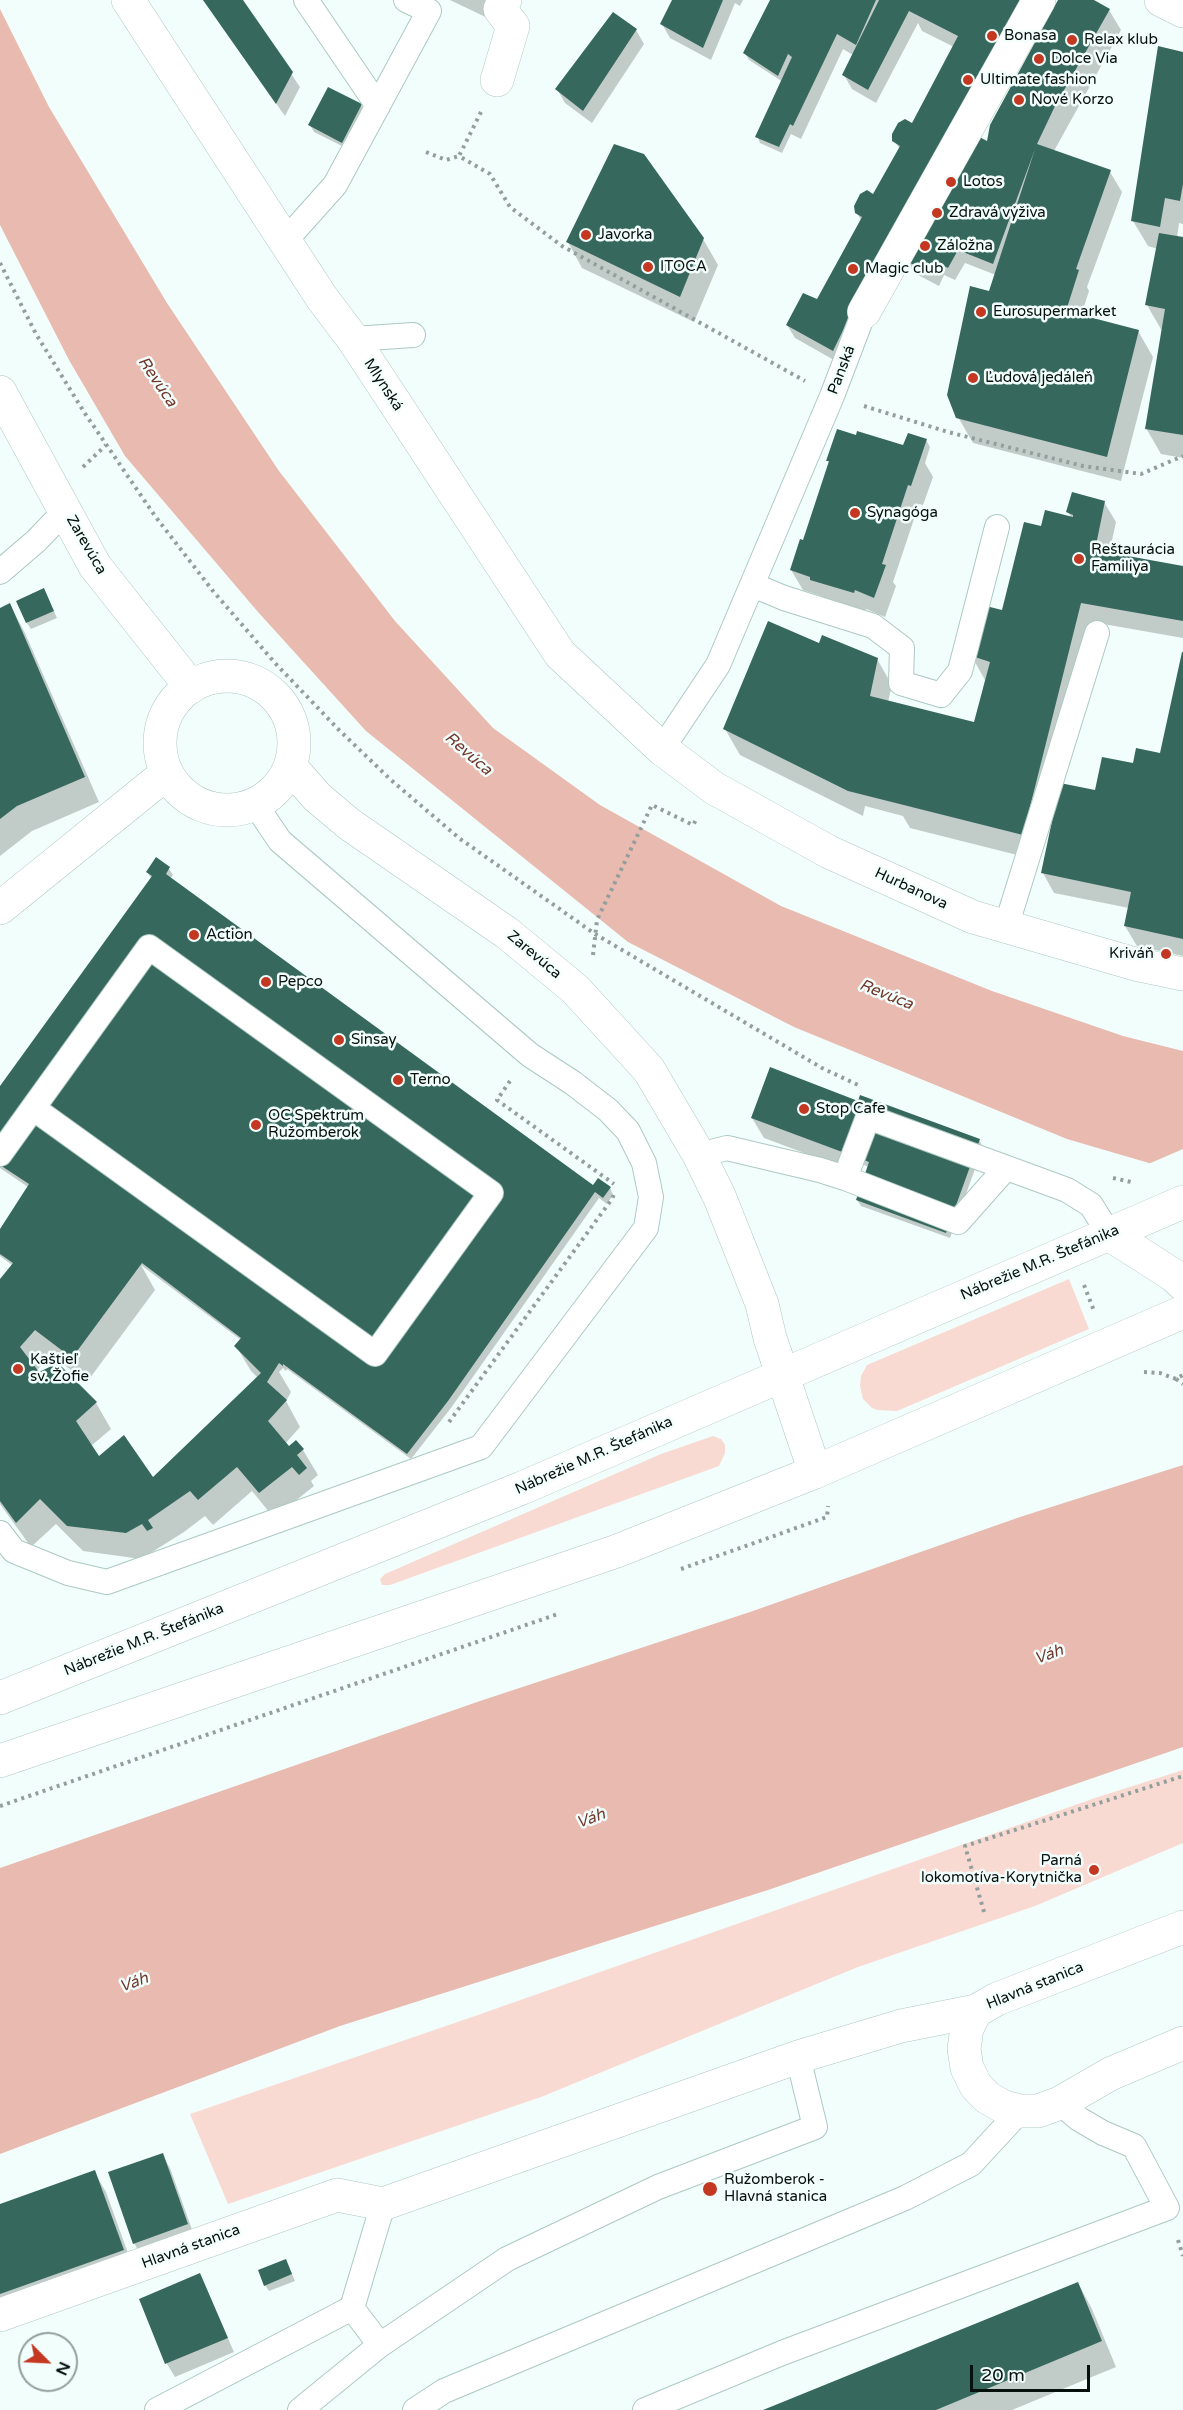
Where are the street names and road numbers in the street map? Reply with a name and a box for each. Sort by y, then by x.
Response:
street label: Panská [824,343,860,397]
street label: Mlynská [359,355,407,415]
street label: Zarevúca [62,512,110,578]
street label: Hurbanova [872,864,950,914]
street label: Zarevúca [503,927,565,983]
street label: Nábrežie M.R. Štefánika [958,1221,1122,1305]
street label: Nábrežie M.R. Štefánika [512,1413,676,1499]
street label: Nábrežie M.R. Štefánika [62,1600,226,1680]
street label: Hlavná stanica [984,1958,1086,2014]
street label: Hlavná stanica [139,2221,243,2273]

